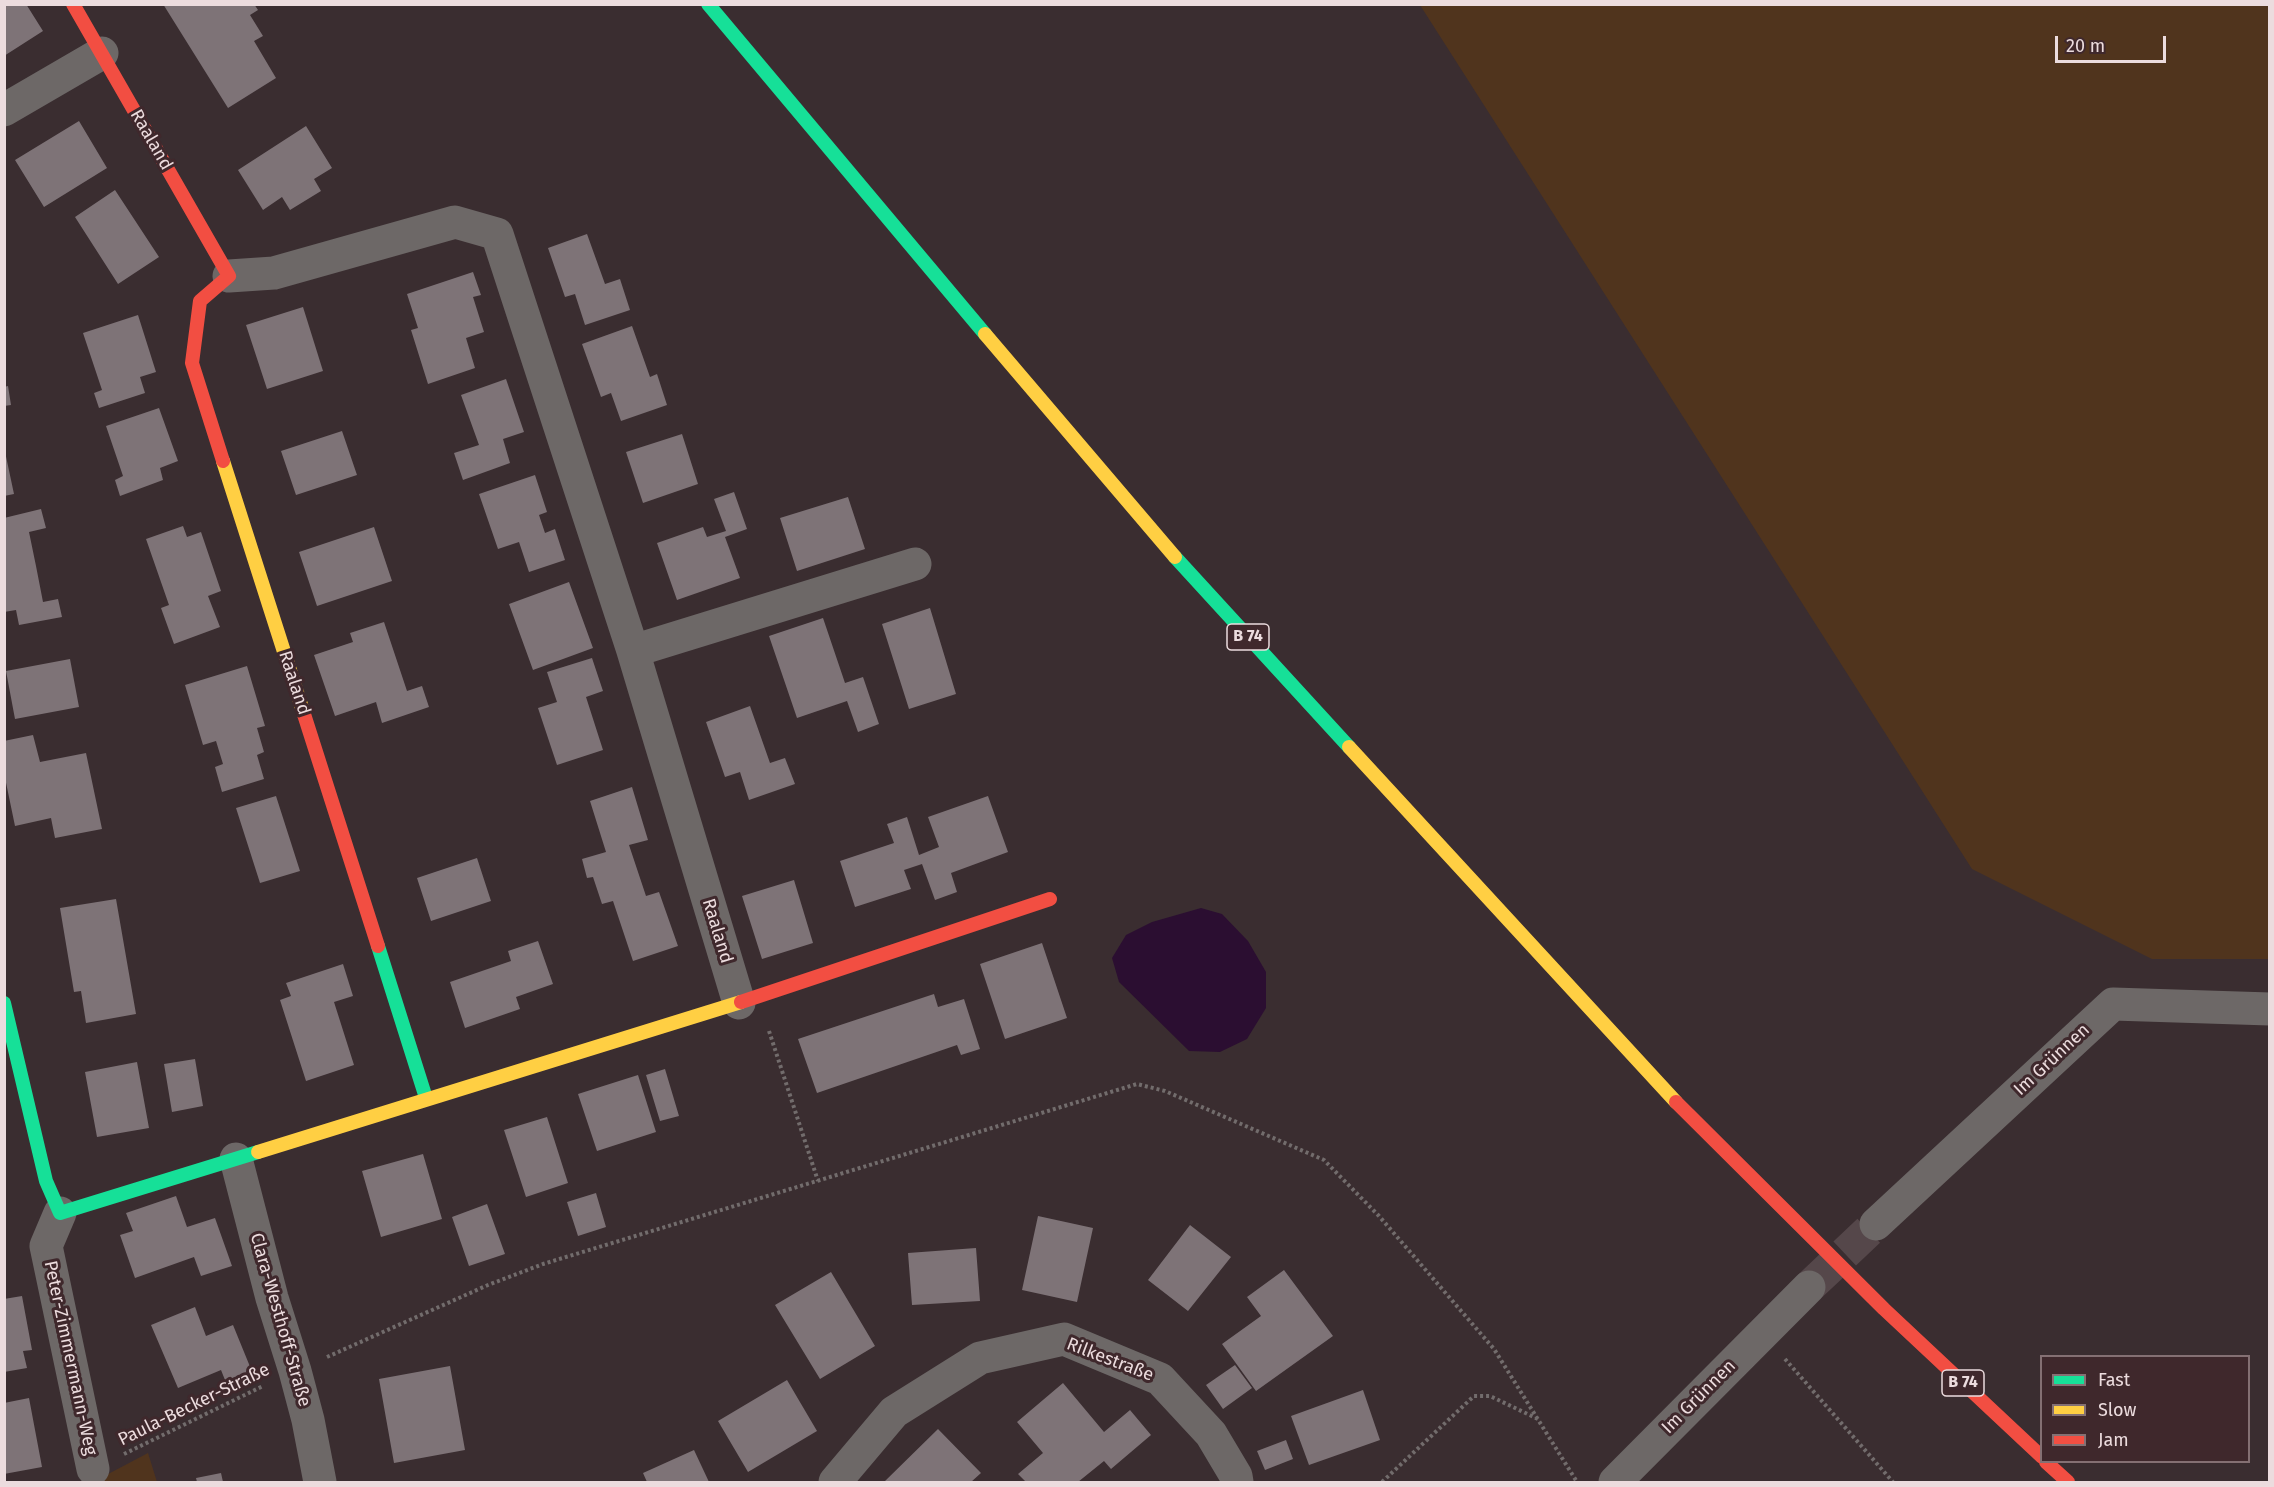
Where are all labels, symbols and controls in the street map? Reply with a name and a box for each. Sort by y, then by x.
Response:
scale bar [2058,24,2169,62]
text: 20 m [2066,35,2105,57]
street label: Raaland [125,106,177,174]
road number: B 74 [1227,624,1269,650]
street label: Raaland [273,648,315,718]
street label: Raaland [697,896,737,966]
street label: Im Grünnen [2010,1019,2094,1101]
street label: Clara-Westhoff-Straße [245,1231,315,1409]
street label: Peter-Zimmermann-Weg [39,1259,101,1457]
street label: Rilkestraße [1063,1334,1157,1386]
legend [2040,1355,2250,1463]
street label: Im Grünnen [1658,1356,1740,1438]
street label: Paula-Becker-Straße [115,1359,273,1451]
text: Fast [2098,1369,2130,1391]
road number: B 74 [1942,1370,1984,1396]
text: Slow [2098,1399,2136,1421]
text: Jam [2098,1429,2129,1451]

